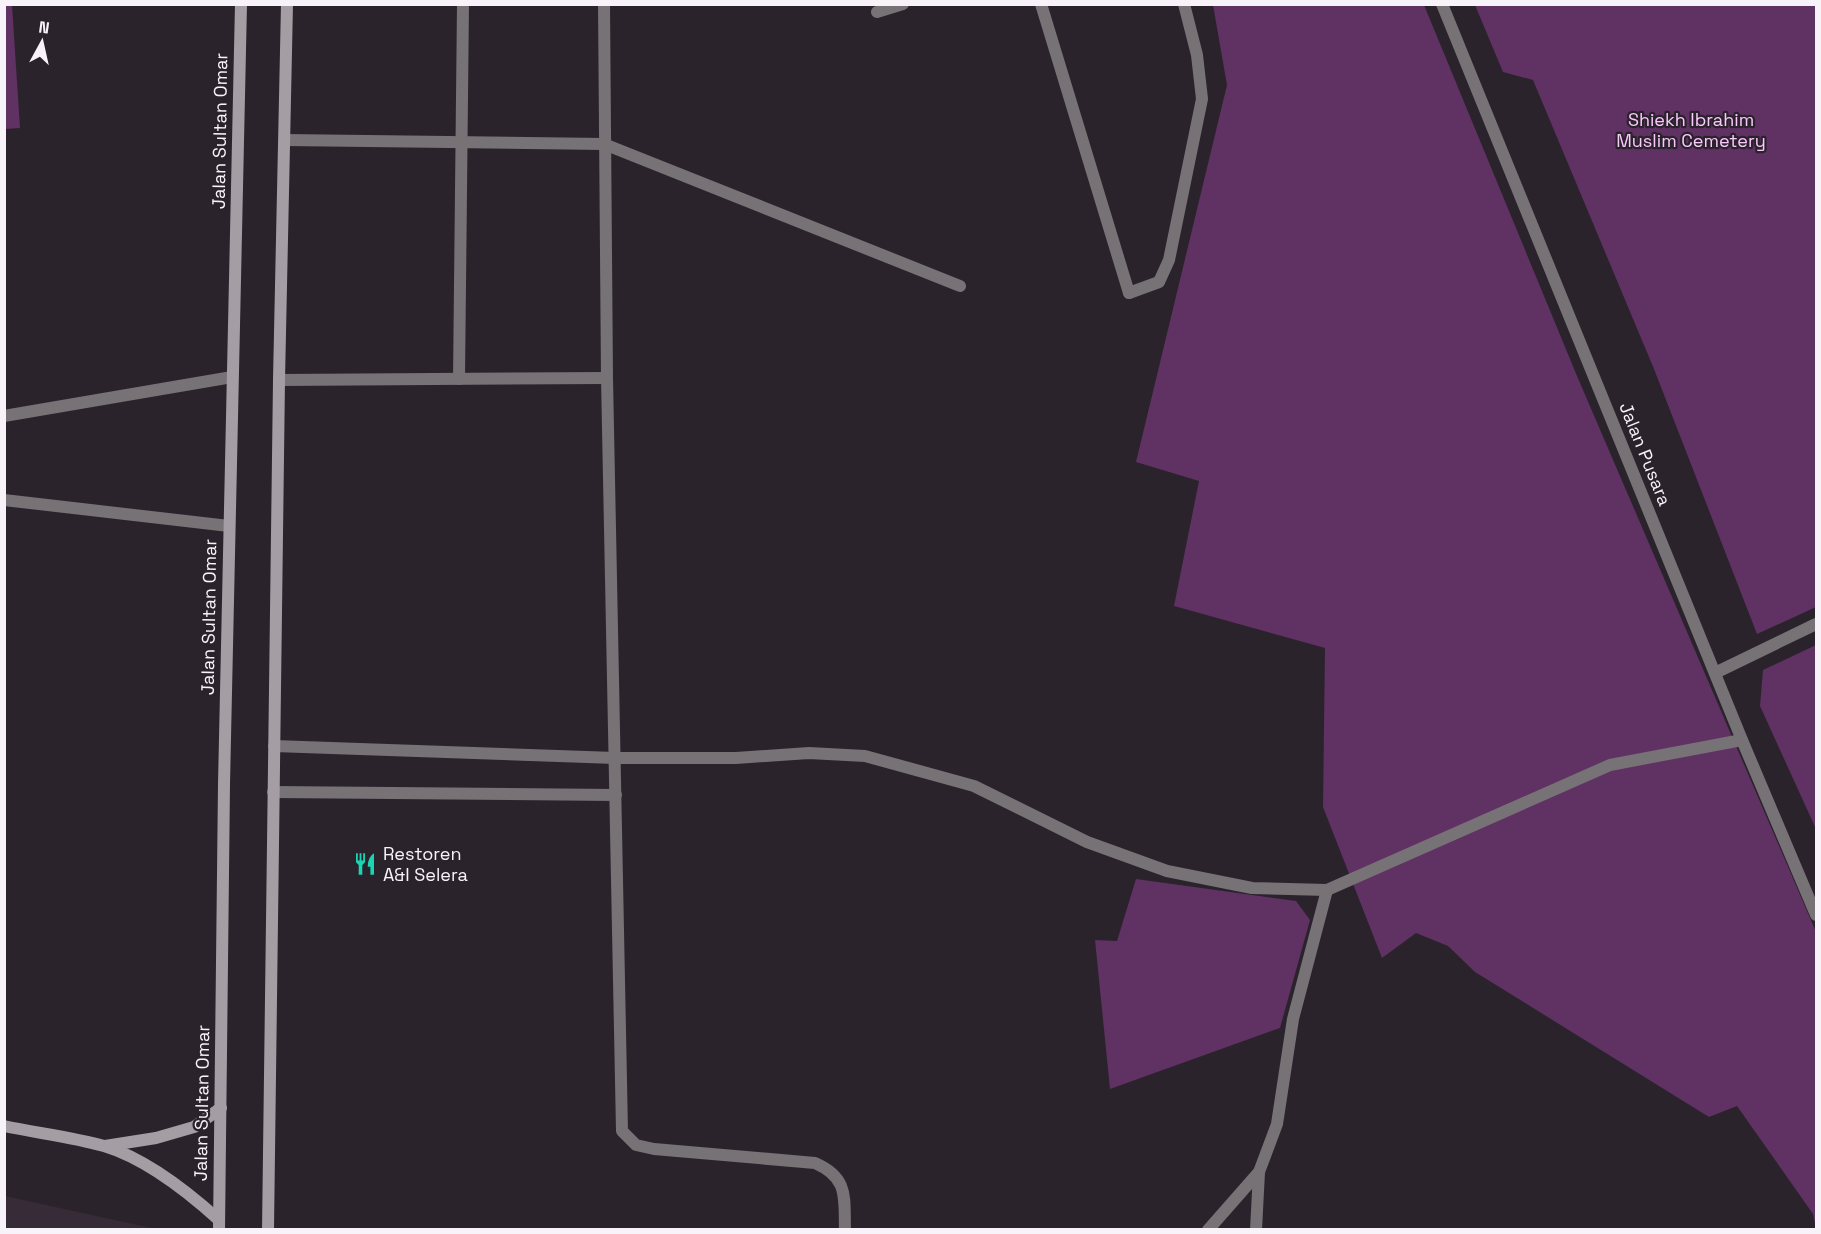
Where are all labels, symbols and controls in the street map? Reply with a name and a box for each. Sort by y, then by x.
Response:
north arrow [12,12,72,72]
text: N [37,16,51,39]
street label: Jalan Sultan Omar [207,52,232,209]
park label: Shiekh Ibrahim Muslim Cemetery [1616,108,1766,152]
street label: Jalan Pusara [1614,399,1677,509]
street label: Jalan Sultan Omar [196,538,221,695]
place label: Restoren A&I Selera [383,842,468,886]
restaurant icon: Restoren A&I Selera [352,851,378,877]
street label: Jalan Sultan Omar [189,1024,214,1181]

